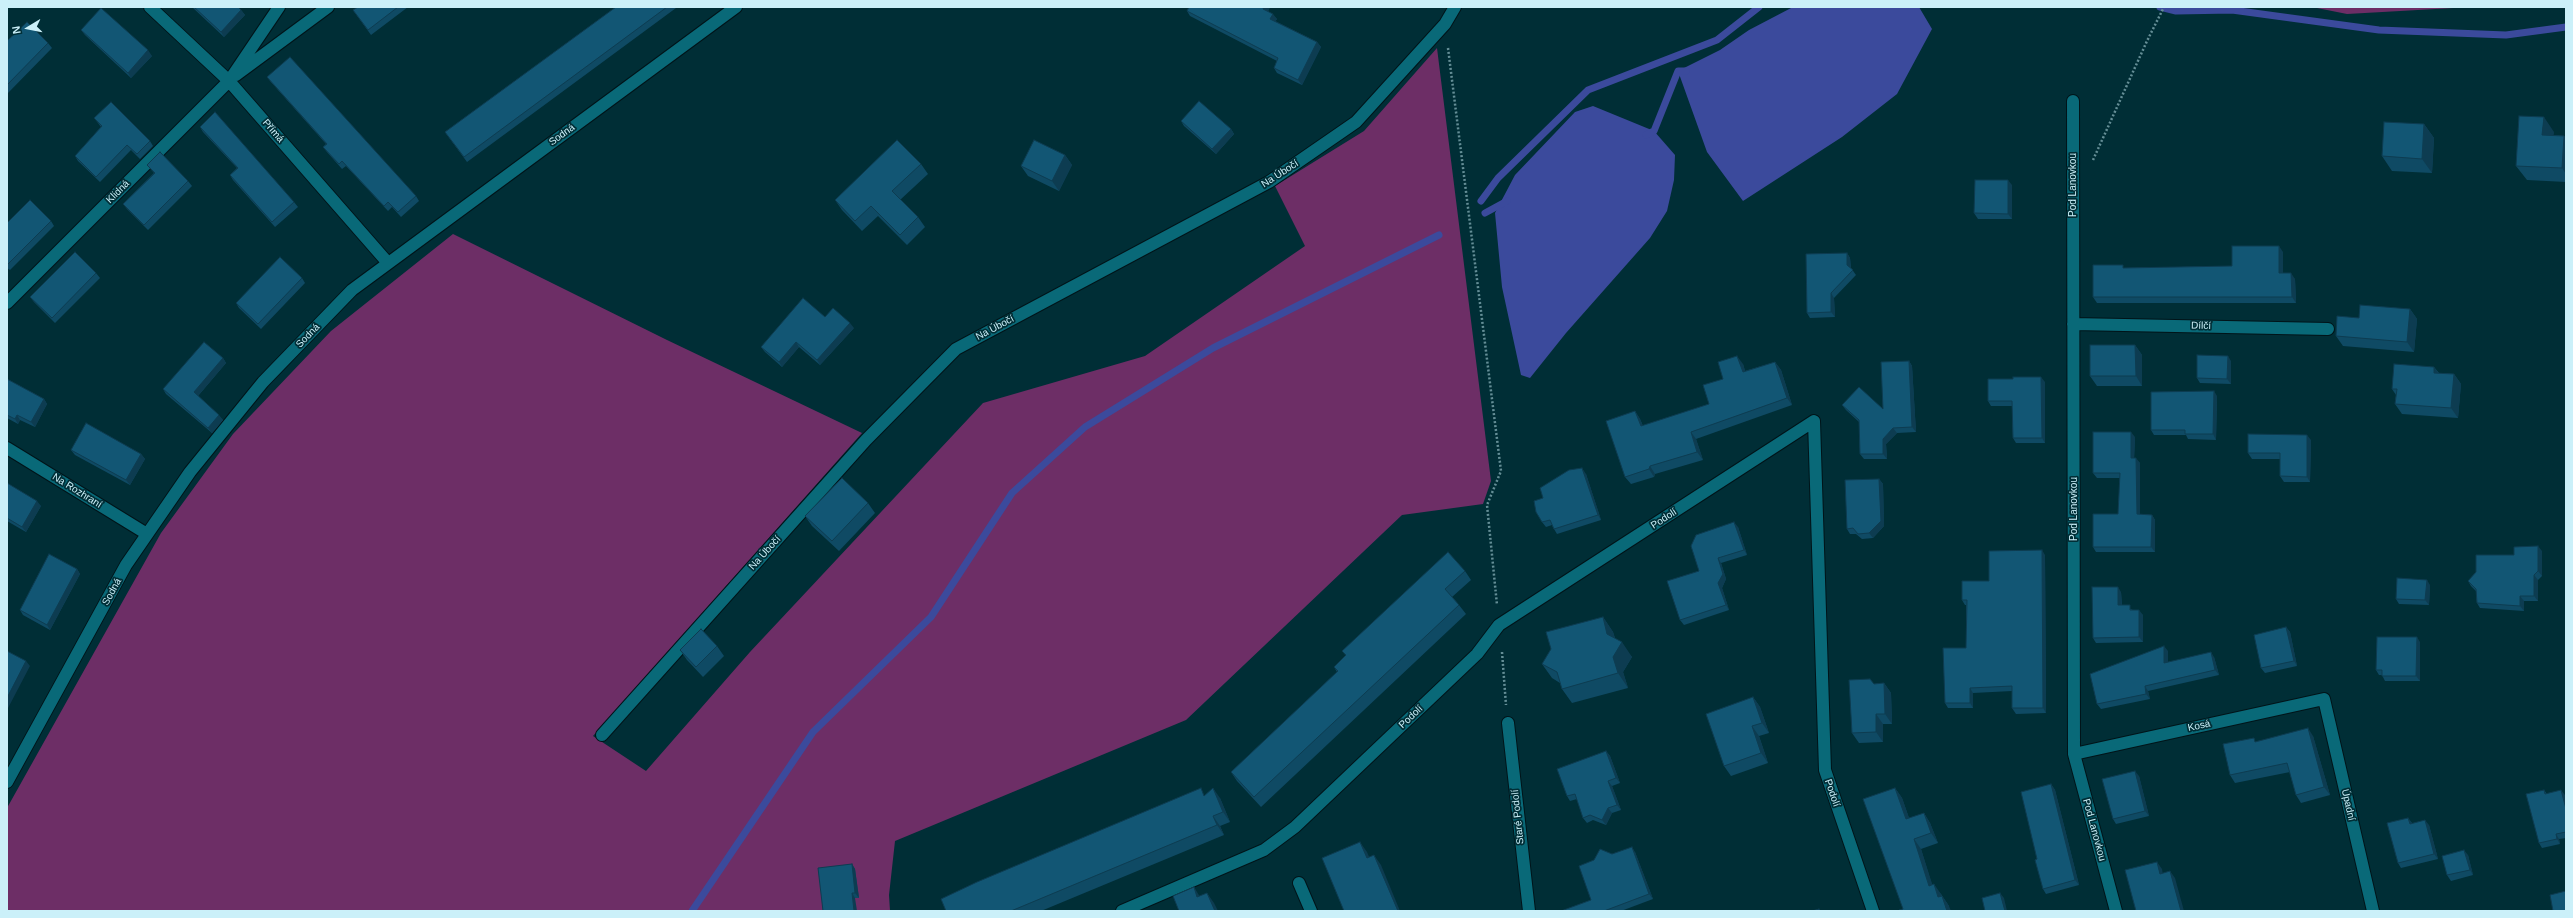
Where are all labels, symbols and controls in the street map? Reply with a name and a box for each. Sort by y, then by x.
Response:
north arrow [8,8,48,48]
text: N [10,25,23,35]
street label: Přímá [260,117,286,145]
street label: Sodná [547,122,577,148]
street label: Pod Lanovkou [2067,153,2079,217]
street label: Na Úbočí [1259,158,1301,190]
street label: Klidná [104,178,132,206]
street label: Na Úbočí [974,313,1016,343]
street label: Dílčí [2191,320,2211,332]
street label: Sodná [294,321,322,351]
street label: Na Rozhraní [50,471,104,511]
street label: Pod Lanovkou [2068,477,2080,541]
street label: Podolí [1649,506,1679,532]
street label: Na Úbočí [747,533,783,573]
street label: Sodná [100,576,124,608]
street label: Podolí [1397,703,1425,731]
street label: Kosá [2187,718,2211,734]
street label: Podolí [1822,778,1842,808]
street label: Úpadní [2339,788,2357,822]
street label: Staré Podolí [1509,789,1527,845]
street label: Pod Lanovkou [2080,798,2108,862]

